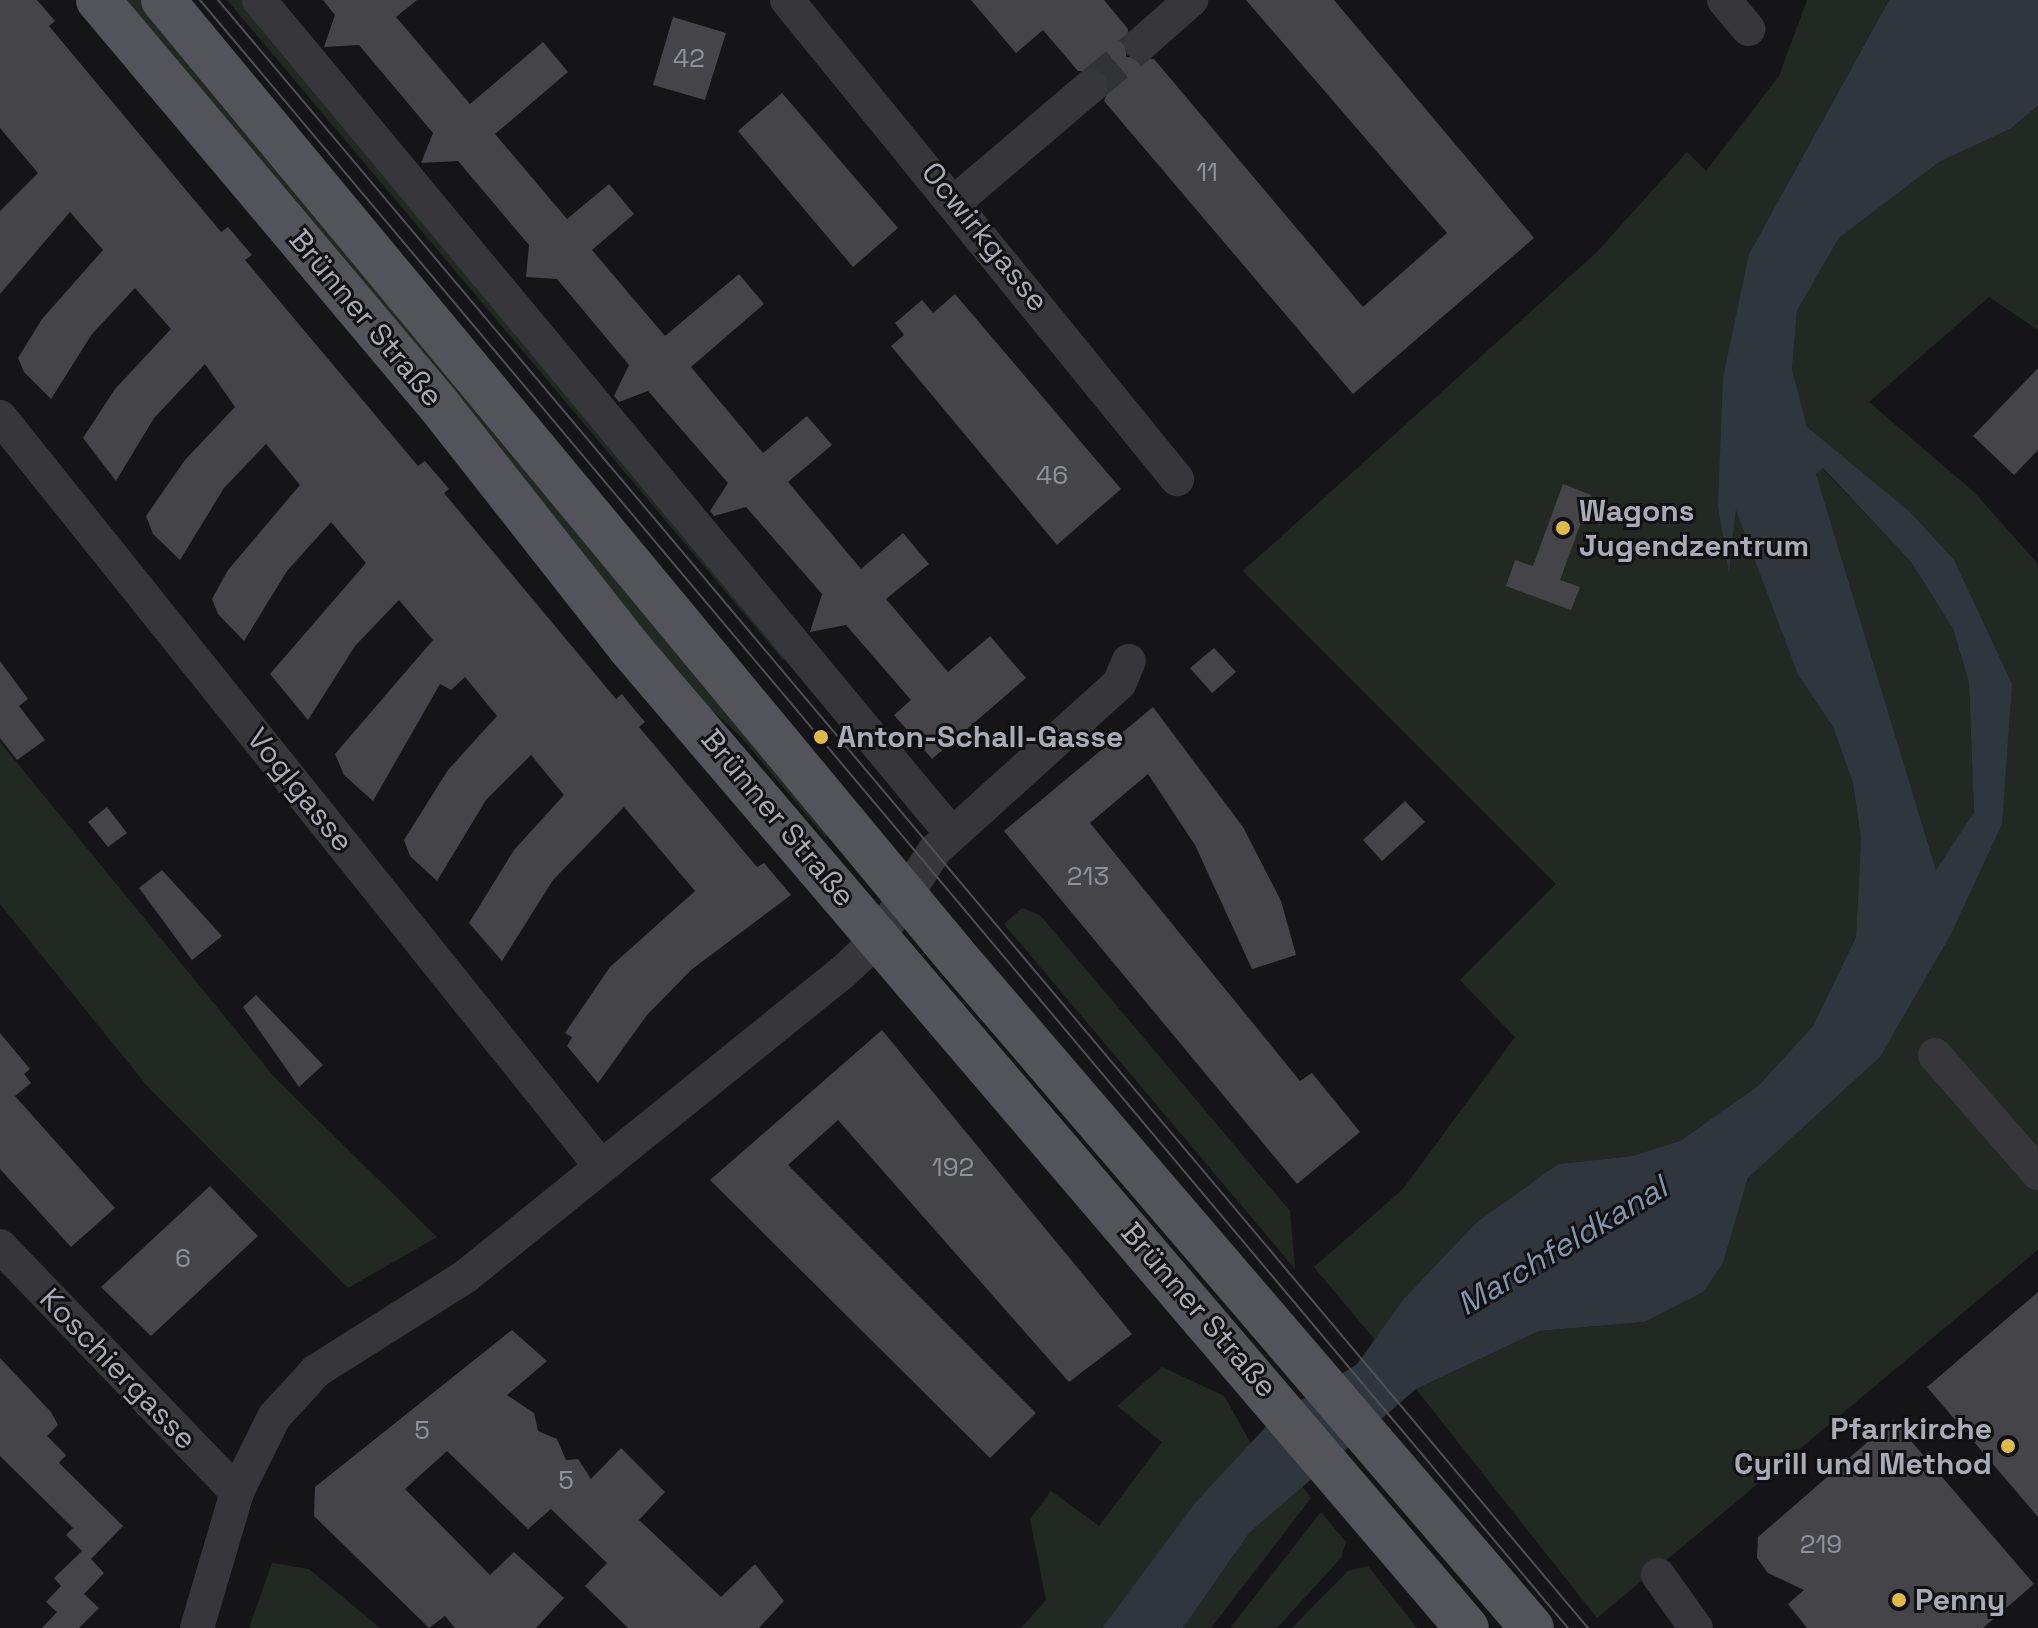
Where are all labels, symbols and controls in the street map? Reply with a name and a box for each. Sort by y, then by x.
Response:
house number: 42 [673,43,705,75]
street label: Ocwirkgasse [914,155,1056,319]
house number: 11 [1196,157,1218,189]
street label: Brünner Straße [282,222,450,414]
house number: 46 [1036,460,1068,492]
place label: Wagons Jugendzentrum [1579,493,1809,564]
marker: Wagons Jugendzentrum [1554,519,1572,537]
place label: Anton-Schall-Gasse [837,719,1123,755]
street label: Voglgasse [239,721,361,859]
street label: Brünner Straße [694,722,862,914]
marker: Anton-Schall-Gasse [812,728,830,746]
house number: 213 [1067,861,1109,893]
house number: 192 [932,1152,974,1184]
water label: Marchfeldkanal [1450,1168,1674,1324]
street label: Brünner Straße [1113,1215,1285,1405]
house number: 6 [175,1243,191,1275]
street label: Koschiergasse [32,1281,204,1457]
place label: Pfarrkirche Cyrill und Method [1734,1411,1992,1482]
house number: 5 [414,1415,430,1447]
marker: Pfarrkirche Cyrill und Method [1999,1437,2017,1455]
house number: 5 [558,1465,574,1497]
house number: 219 [1800,1529,1842,1561]
place label: Penny [1915,1582,2005,1618]
marker: Penny [1890,1591,1908,1609]

